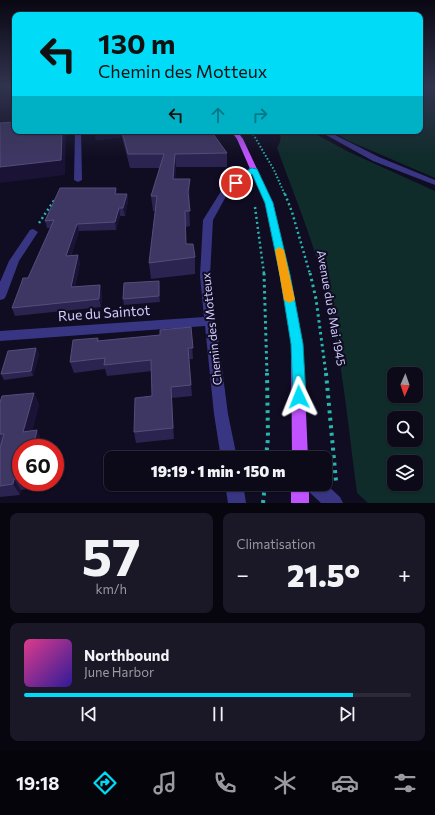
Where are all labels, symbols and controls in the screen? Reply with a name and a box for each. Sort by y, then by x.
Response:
text: 130 m [98,26,175,60]
icon: left [32,28,84,80]
text: Chemin des Motteux [98,60,267,82]
icon: left [165,104,187,126]
icon: ahead [207,104,229,126]
icon: right [249,104,271,126]
pin [219,166,253,200]
icon: arrive [225,172,247,194]
street label: Avenue du 8 Mai 1945 [315,249,349,367]
street label: Chemin des Motteux [198,272,224,386]
street label: Rue du Saintot [57,301,151,324]
north arrow [387,367,423,403]
map controls [387,367,423,491]
position arrow [278,376,320,418]
button: search [387,411,423,447]
speed limit sign: 60 [12,439,64,491]
button: layers [387,455,423,491]
text: 19:19 · 1 min · 150 m [151,462,285,480]
text: 57 [82,523,141,587]
text: Climatisation [237,536,315,552]
text: 21.5° [287,556,360,593]
text: − [237,561,249,588]
text: + [398,561,411,588]
text: km/h [95,581,127,597]
text: Northbound [84,646,169,664]
text: June Harbor [84,664,154,680]
icon: previous [78,703,100,725]
icon: pause [207,703,229,725]
icon: next [336,703,358,725]
icon: directions [91,769,119,797]
icon: music [151,769,179,797]
icon: phone [211,769,239,797]
icon: climate [271,769,299,797]
icon: car [331,769,359,797]
icon: filters [391,769,419,797]
text: 19:18 [16,772,59,794]

